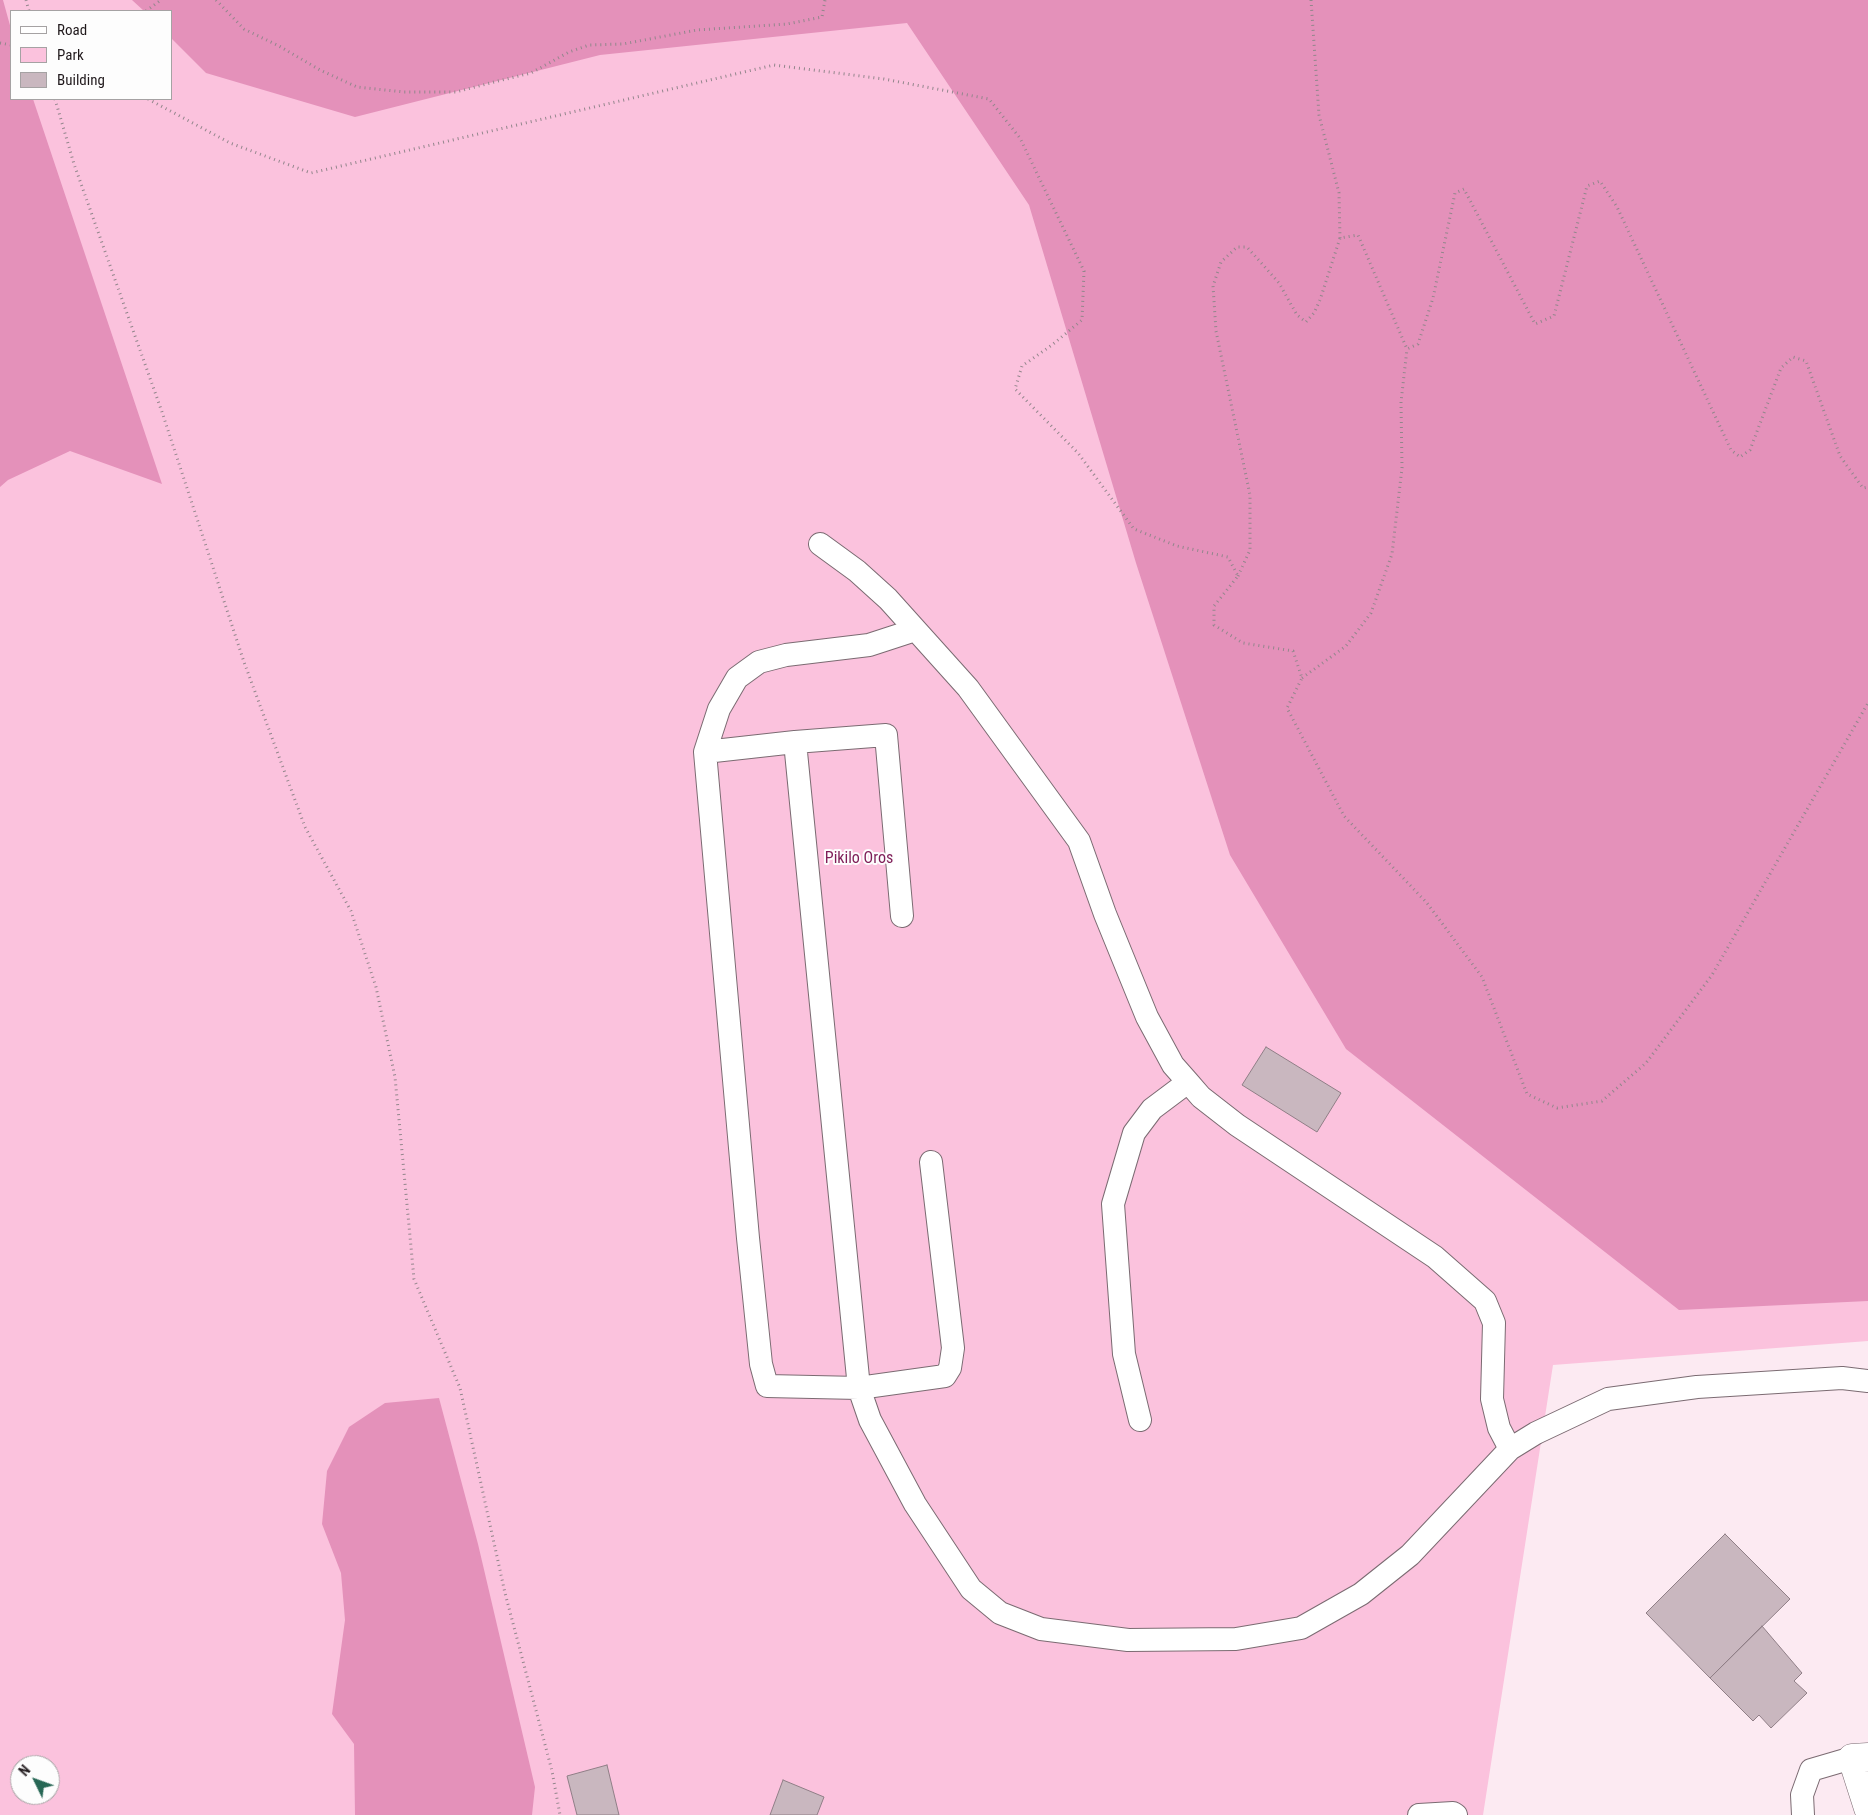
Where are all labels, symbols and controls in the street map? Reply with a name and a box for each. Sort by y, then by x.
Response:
legend [10,10,172,100]
text: Road [57,21,87,39]
text: Park [57,46,84,64]
text: Building [57,71,105,89]
park label: Pikilo Oros [825,849,893,869]
north arrow [10,1755,60,1805]
text: N [16,1762,33,1779]

